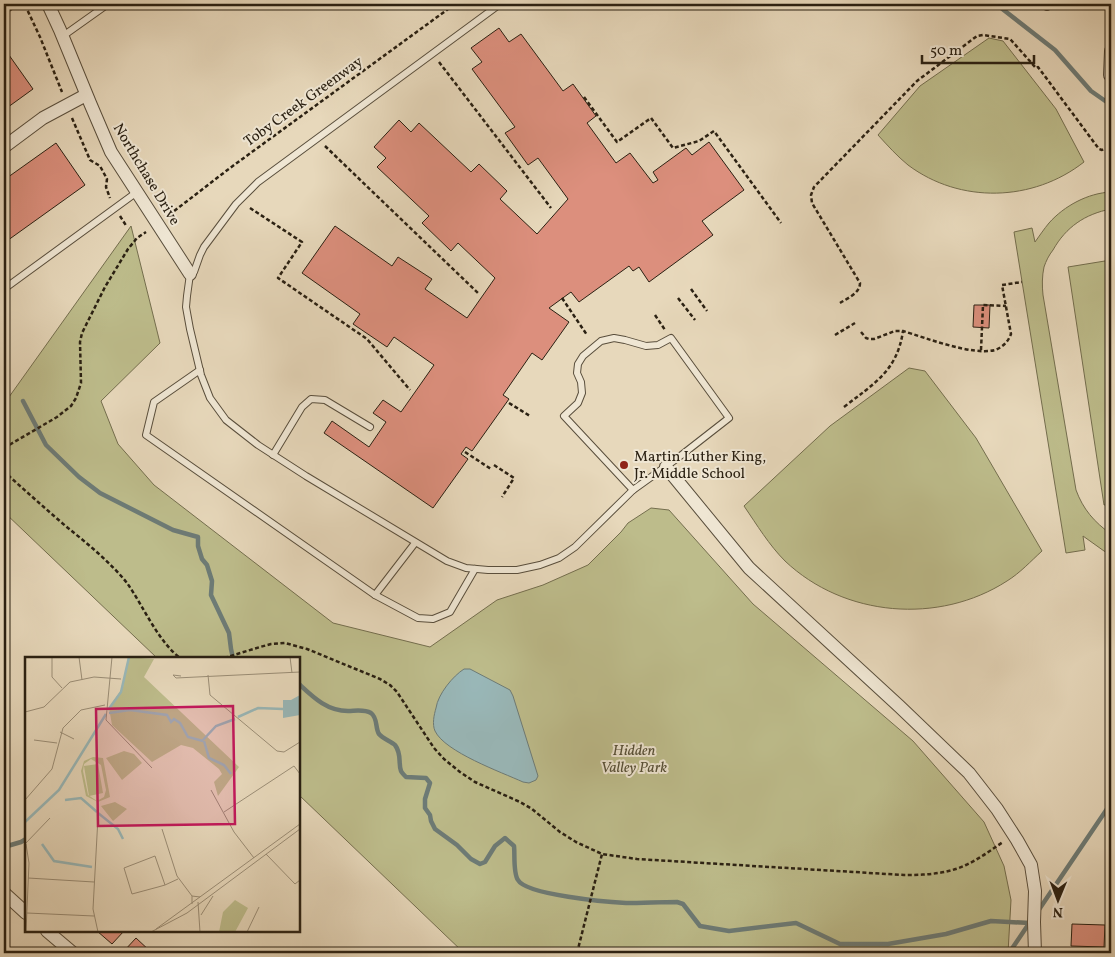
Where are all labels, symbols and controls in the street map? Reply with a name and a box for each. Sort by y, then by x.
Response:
scale bar [922,32,1035,64]
text: 50 m [930,41,962,62]
street label: Toby Creek Greenway [240,52,368,153]
street label: Northchase Drive [107,120,184,230]
place label: Martin Luther King, Jr. Middle School [634,447,766,485]
marker: Martin Luther King, Jr. Middle School [618,459,630,471]
inset map [25,657,300,932]
park label: Hidden Valley Park [601,741,667,779]
north arrow [1032,874,1082,924]
text: N [1053,902,1063,921]

